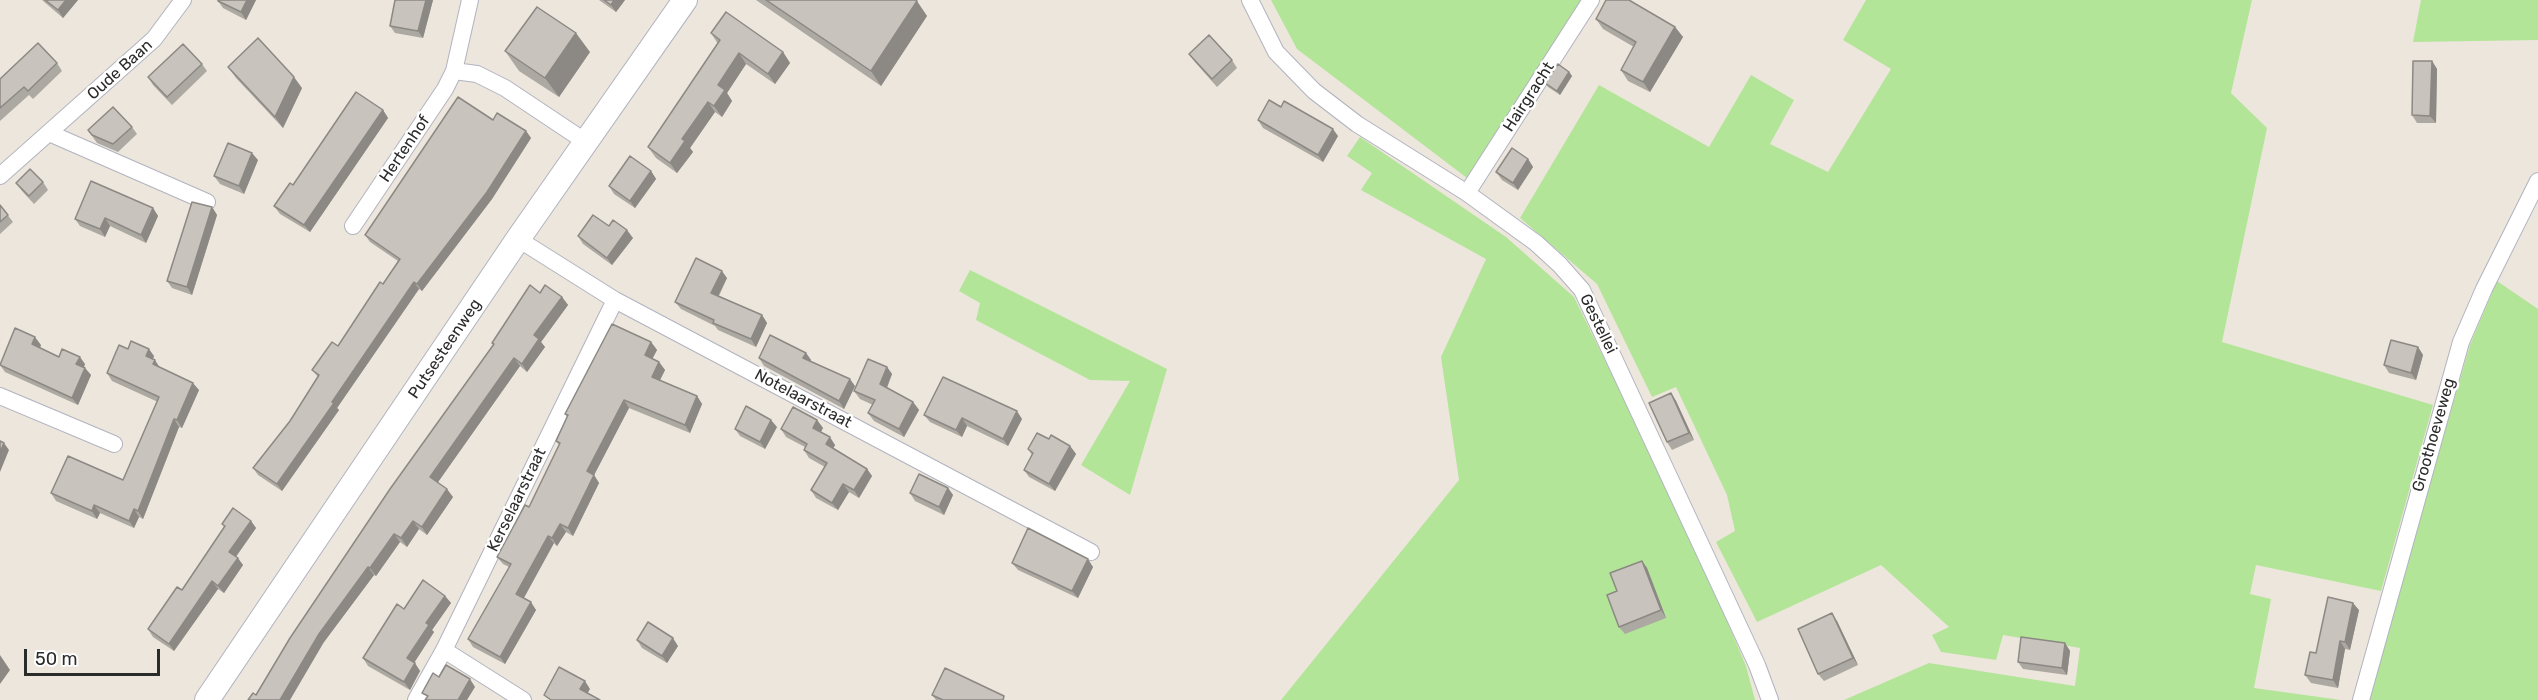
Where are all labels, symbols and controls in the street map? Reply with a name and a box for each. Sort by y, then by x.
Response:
street label: Oude Baan [84,36,156,104]
street label: Hairgracht [1499,59,1559,135]
street label: Hertenhof [376,112,434,186]
street label: Gestellei [1575,291,1621,357]
street label: Putsesteenweg [405,295,485,403]
street label: Notelaarstraat [751,365,855,433]
street label: Groothoeveweg [2409,376,2459,494]
street label: Kerselaarstraat [484,445,550,555]
scale bar [27,637,164,675]
text: 50 m [35,648,78,670]

